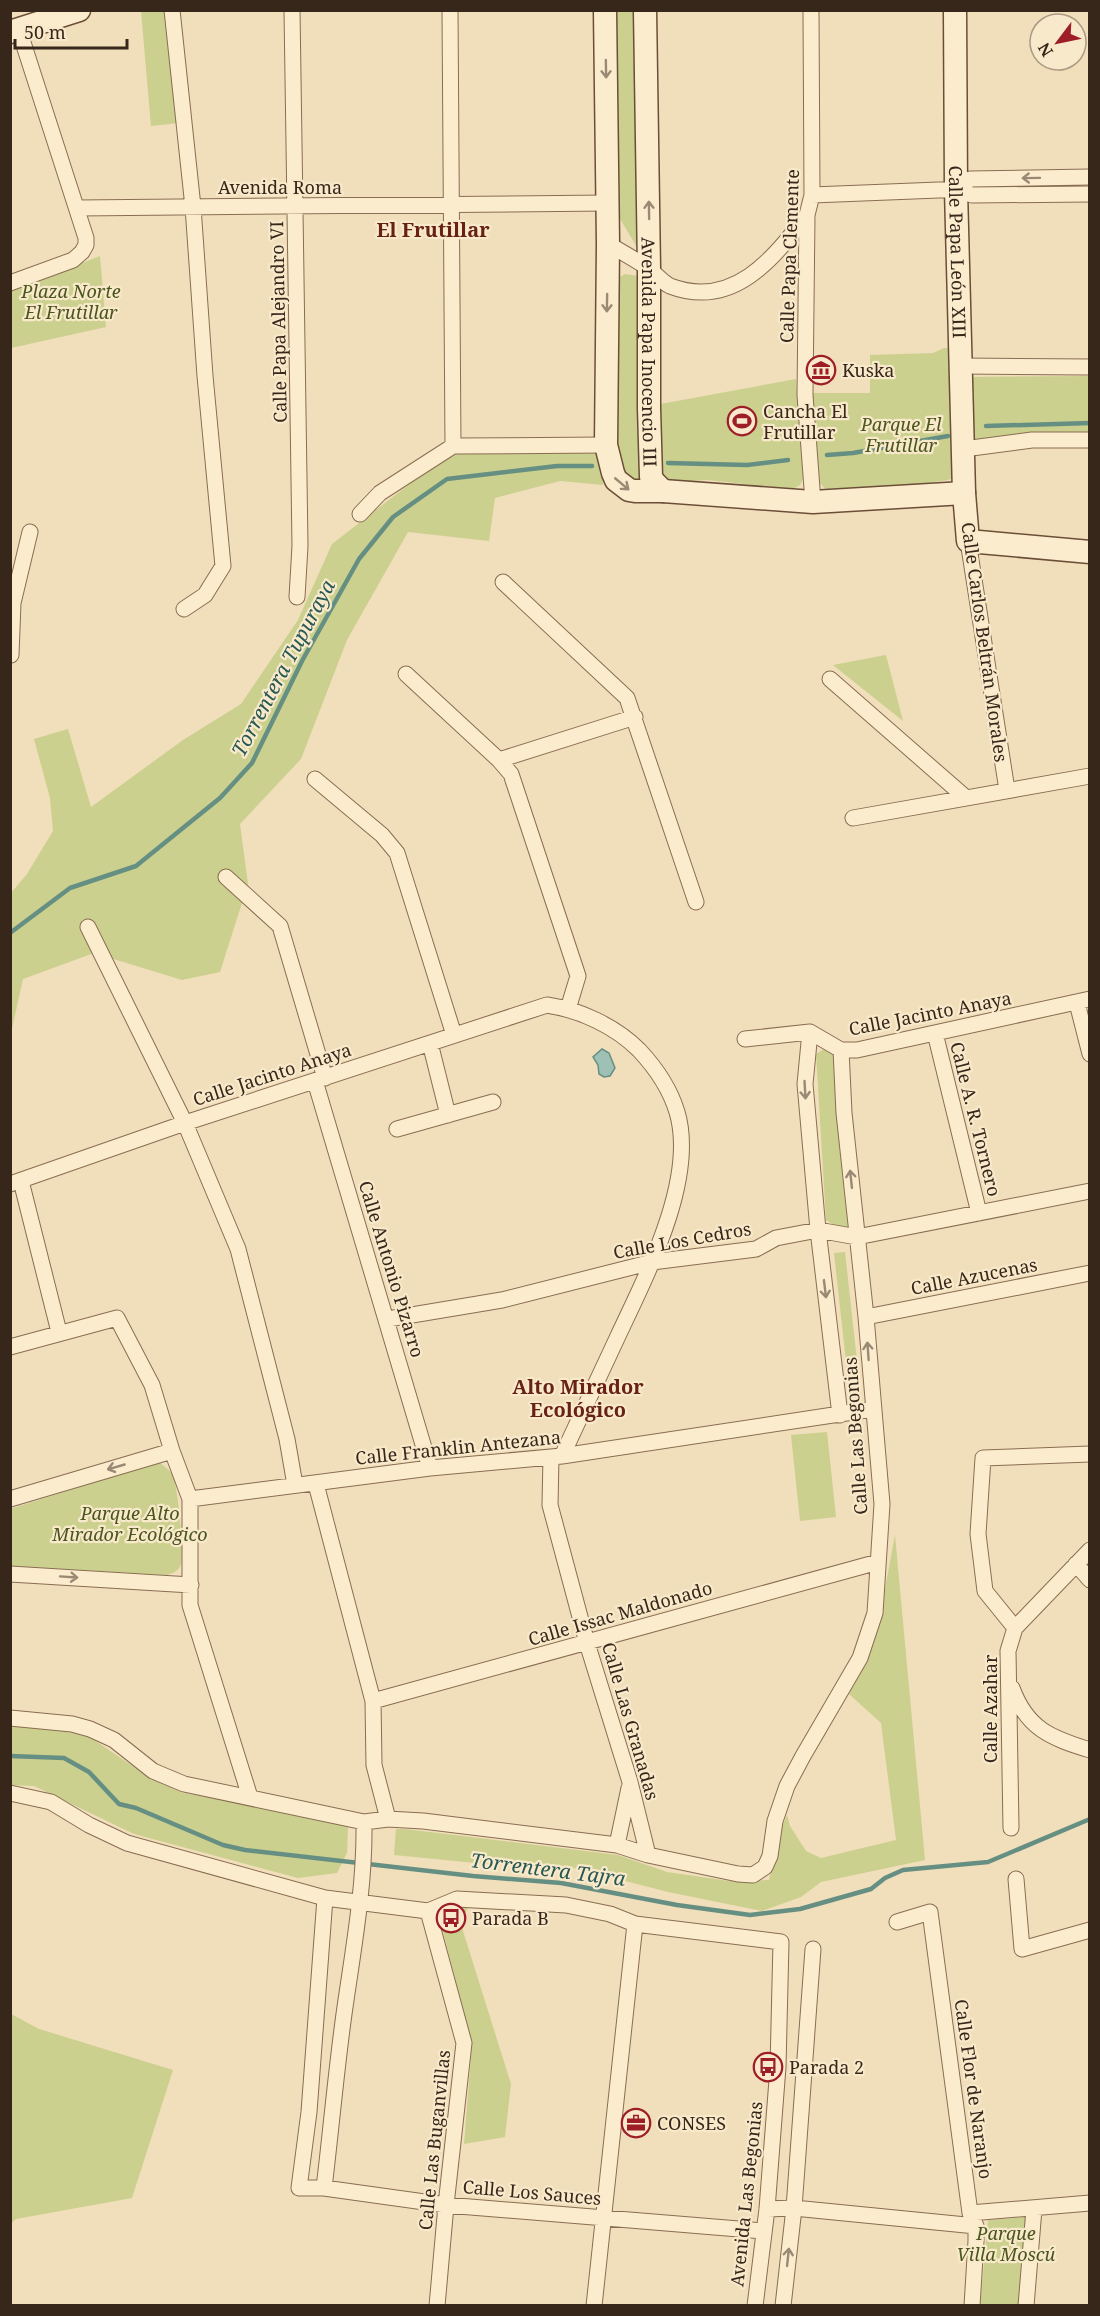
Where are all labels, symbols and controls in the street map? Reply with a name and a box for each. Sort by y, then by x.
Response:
scale bar [15,12,128,50]
north arrow [1028,12,1088,72]
text: 50 m [24,20,66,44]
text: N [1032,38,1058,61]
one-way arrow [600,58,612,78]
street label: Calle Papa León XIII [944,165,972,339]
street label: Calle Papa Clemente [774,169,804,343]
one-way arrow [1022,172,1042,184]
street label: Avenida Roma [218,175,342,199]
one-way arrow [643,201,655,221]
district label: El Frutillar [376,216,490,243]
street label: Calle Papa Alejandro VI [264,221,292,423]
street label: Avenida Papa Inocencio III [637,237,663,467]
park label: Plaza Norte El Frutillar [20,279,121,324]
one-way arrow [601,292,613,312]
museum icon: Kuska [805,354,837,386]
place label: Kuska [842,358,894,382]
place label: Cancha El Frutillar [763,399,848,444]
sports icon: Cancha El Frutillar [726,405,758,437]
park label: Parque El Frutillar [860,412,942,457]
one-way arrow [614,476,630,490]
street label: Calle Carlos Beltrán Morales [956,521,1014,763]
water label: Torrentera Tupuraya [225,575,341,761]
street label: Calle Jacinto Anaya [847,985,1013,1041]
street label: Calle Jacinto Anaya [190,1037,354,1111]
street label: Calle A. R. Tornero [945,1039,1007,1199]
one-way arrow [800,1080,811,1100]
one-way arrow [845,1169,856,1189]
street label: Calle Antonio Pizarro [354,1178,430,1360]
street label: Calle Los Cedros [611,1216,753,1264]
street label: Calle Azucenas [909,1252,1039,1300]
one-way arrow [820,1278,831,1298]
one-way arrow [863,1342,874,1362]
street label: Calle Las Begonias [838,1356,872,1516]
district label: Alto Mirador Ecológico [512,1373,644,1423]
street label: Calle Franklin Antezana [354,1424,562,1470]
one-way arrow [107,1462,126,1473]
park label: Parque Alto Mirador Ecológico [51,1501,208,1546]
one-way arrow [58,1572,78,1583]
street label: Calle Issac Maldonado [525,1575,715,1651]
street label: Calle Las Granadas [597,1639,665,1803]
street label: Calle Azahar [978,1654,1002,1763]
water label: Torrentera Tajra [469,1846,627,1892]
bus stop icon: Parada B [435,1902,467,1934]
place label: Parada B [472,1906,549,1930]
street label: Calle Flor de Naranjo [950,1998,998,2180]
street label: Calle Las Buganvillas [413,2049,455,2231]
bus stop icon: Parada 2 [752,2051,784,2083]
place label: Parada 2 [789,2055,864,2079]
street label: Avenida Las Begonias [724,2100,768,2288]
office icon: CONSES [620,2107,652,2139]
place label: CONSES [657,2111,726,2135]
street label: Calle Los Sauces [462,2174,602,2210]
park label: Parque Villa Moscú [957,2221,1056,2266]
one-way arrow [783,2247,794,2267]

